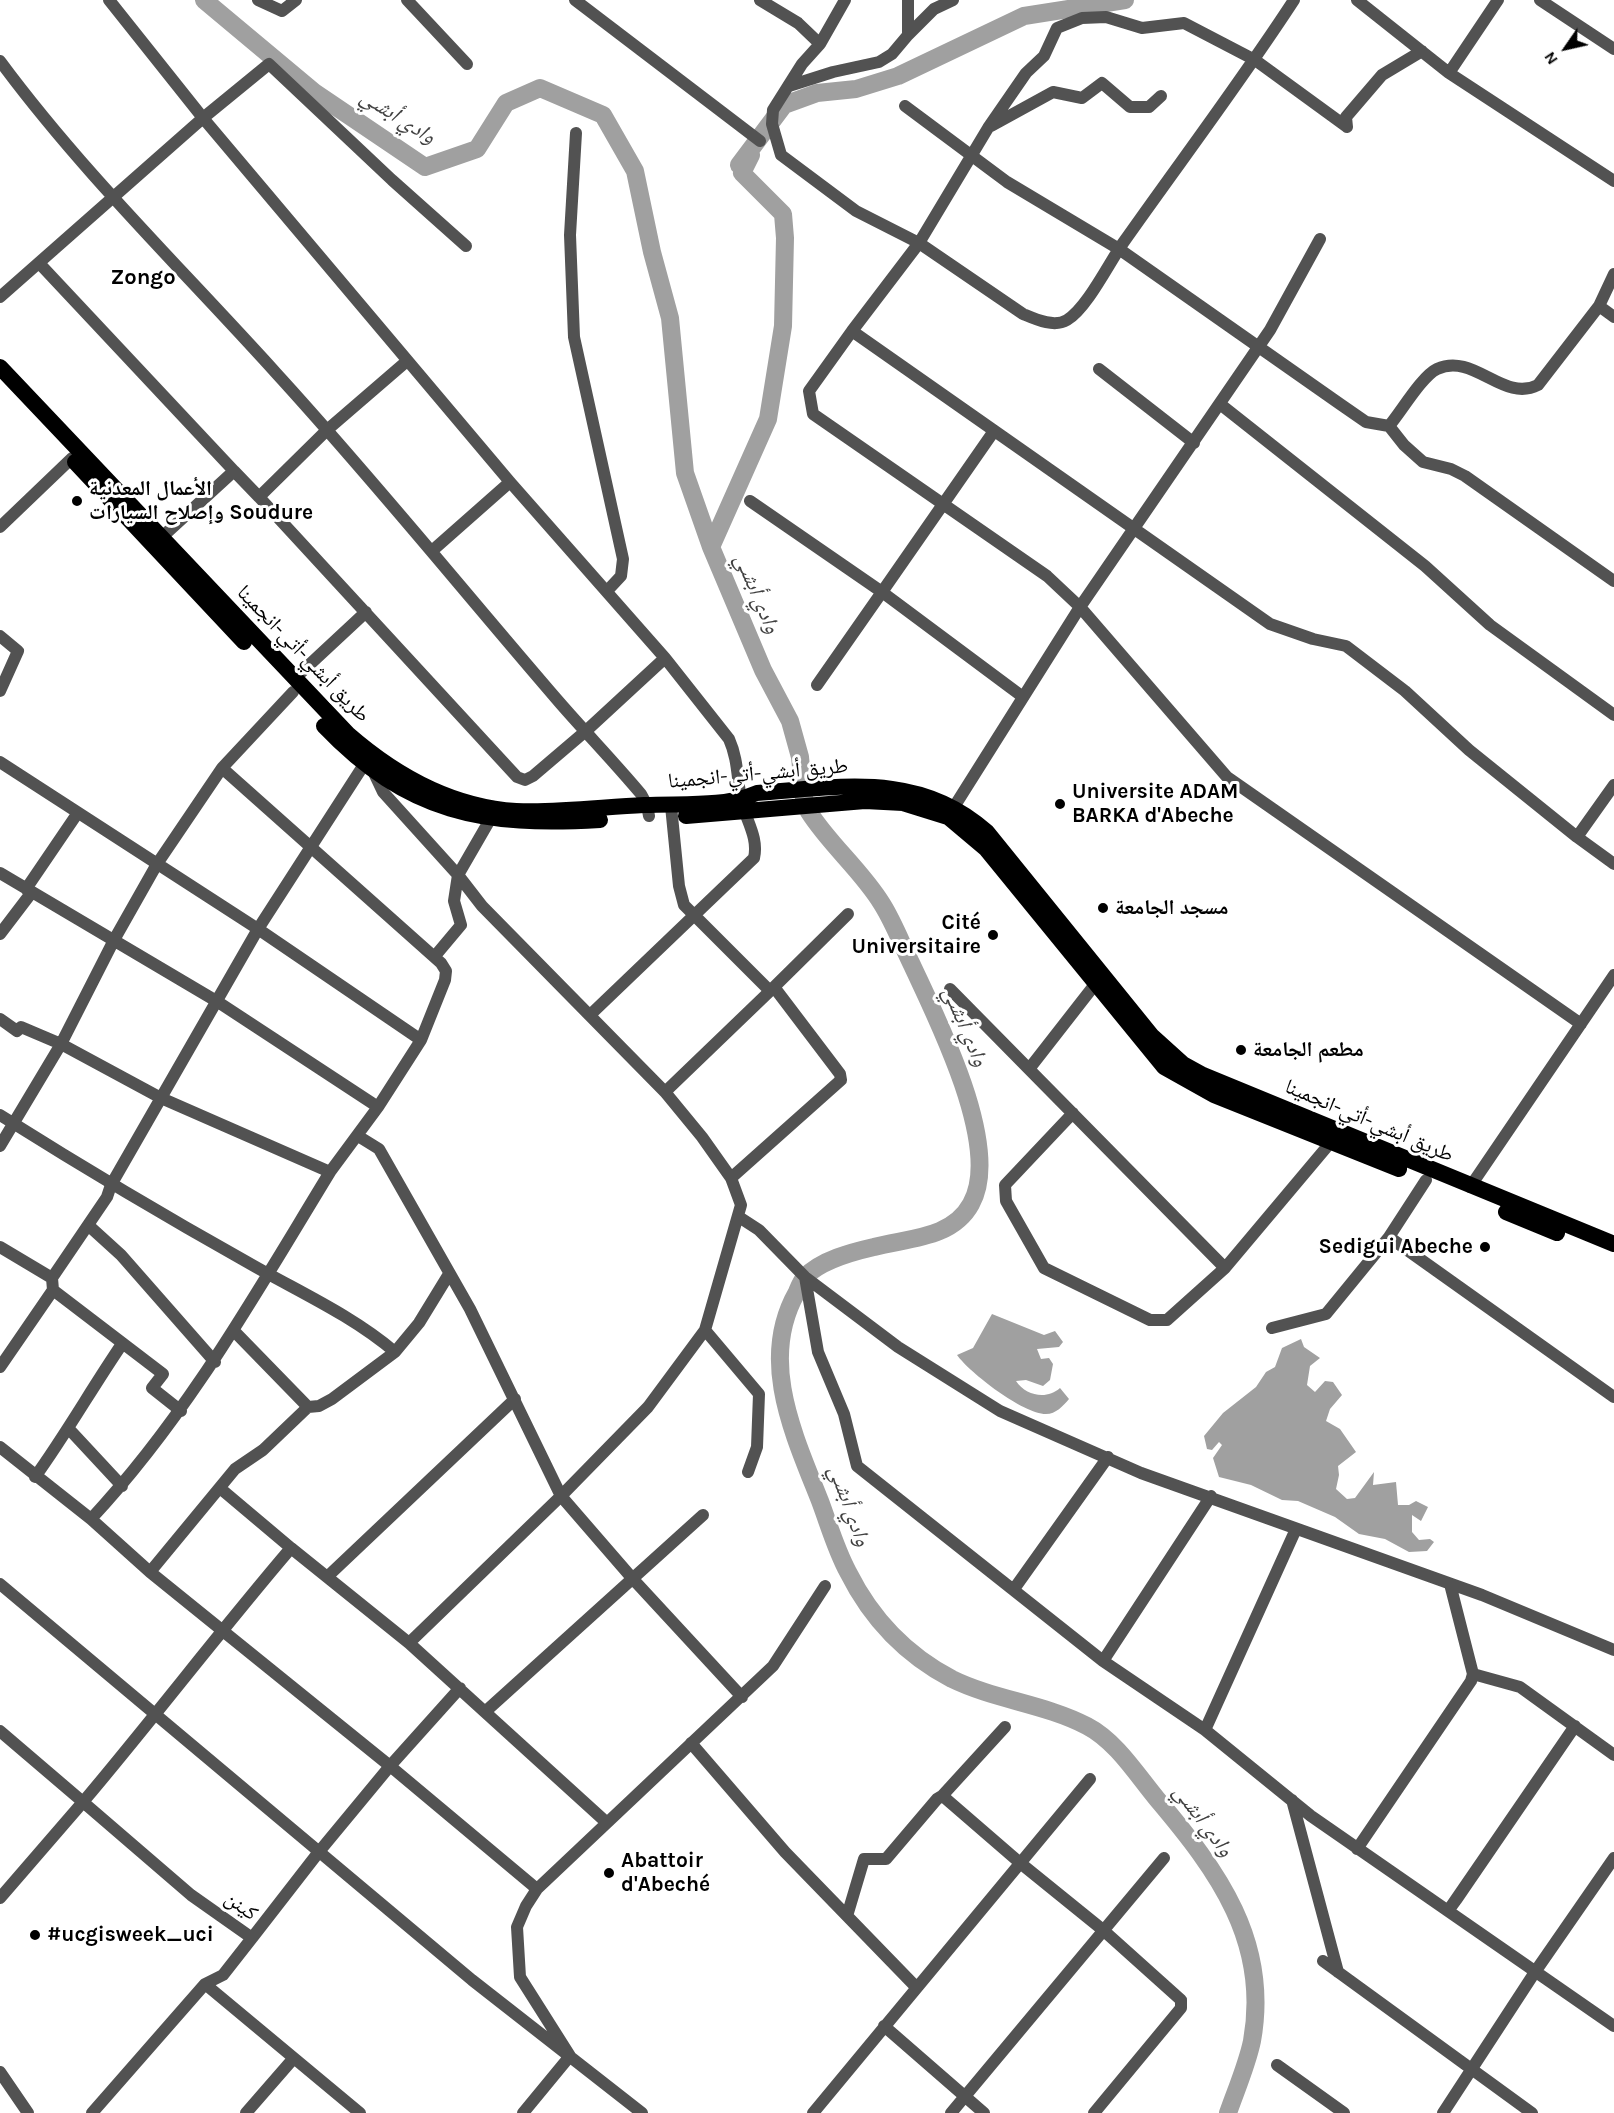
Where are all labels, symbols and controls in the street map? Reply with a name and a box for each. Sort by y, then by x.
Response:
north arrow [1536,18,1596,78]
text: N [1540,48,1562,68]
water label: وادي أبشي [355,84,441,150]
district label: Zongo [110,265,176,291]
place label: الأعمال المعدنية وإصلاح السيارات Soudure [89,476,313,526]
marker: الأعمال المعدنية وإصلاح السيارات Soudure [70,494,84,508]
water label: وادي أبشي [728,550,786,638]
street label: طريق أبشي-أتي-انجمينا [231,580,375,728]
street label: طريق أبشي-أتي-انجمينا [667,754,849,794]
place label: Universite ADAM BARKA d'Abeche [1072,779,1238,829]
marker: Universite ADAM BARKA d'Abeche [1053,797,1067,811]
place label: مسجد الجامعة [1115,895,1228,921]
marker: مسجد الجامعة [1096,901,1110,915]
place label: Cité Universitaire [851,910,981,960]
marker: Cité Universitaire [986,928,1000,942]
water label: وادي أبشي [936,983,994,1071]
place label: مطعم الجامعة [1253,1037,1364,1063]
marker: مطعم الجامعة [1234,1043,1248,1057]
street label: طريق أبشي-أتي-انجمينا [1281,1074,1457,1168]
place label: Sedigui Abeche [1319,1234,1473,1260]
marker: Sedigui Abeche [1478,1240,1492,1254]
water label: وادي أبشي [822,1462,876,1550]
water label: وادي أبشي [1167,1780,1239,1862]
place label: Abattoir d'Abeché [621,1848,710,1898]
marker: Abattoir d'Abeché [602,1866,616,1880]
street label: كينن [220,1886,262,1926]
place label: #ucgisweek_uci [47,1922,214,1948]
marker: #ucgisweek_uci [28,1928,42,1942]

